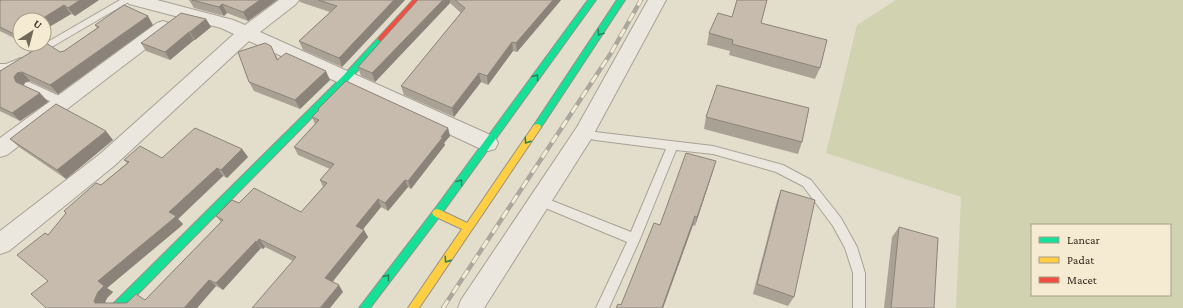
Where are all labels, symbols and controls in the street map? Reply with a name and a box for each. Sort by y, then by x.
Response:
north arrow [12,12,52,52]
text: U [31,17,45,31]
one-way arrow [597,29,605,36]
one-way arrow [531,74,538,81]
one-way arrow [525,137,532,144]
one-way arrow [455,179,462,186]
legend [1031,224,1171,296]
text: Lancar [1067,233,1101,247]
text: Padat [1067,253,1095,267]
one-way arrow [444,256,451,263]
text: Macet [1067,273,1098,287]
one-way arrow [383,275,390,282]

